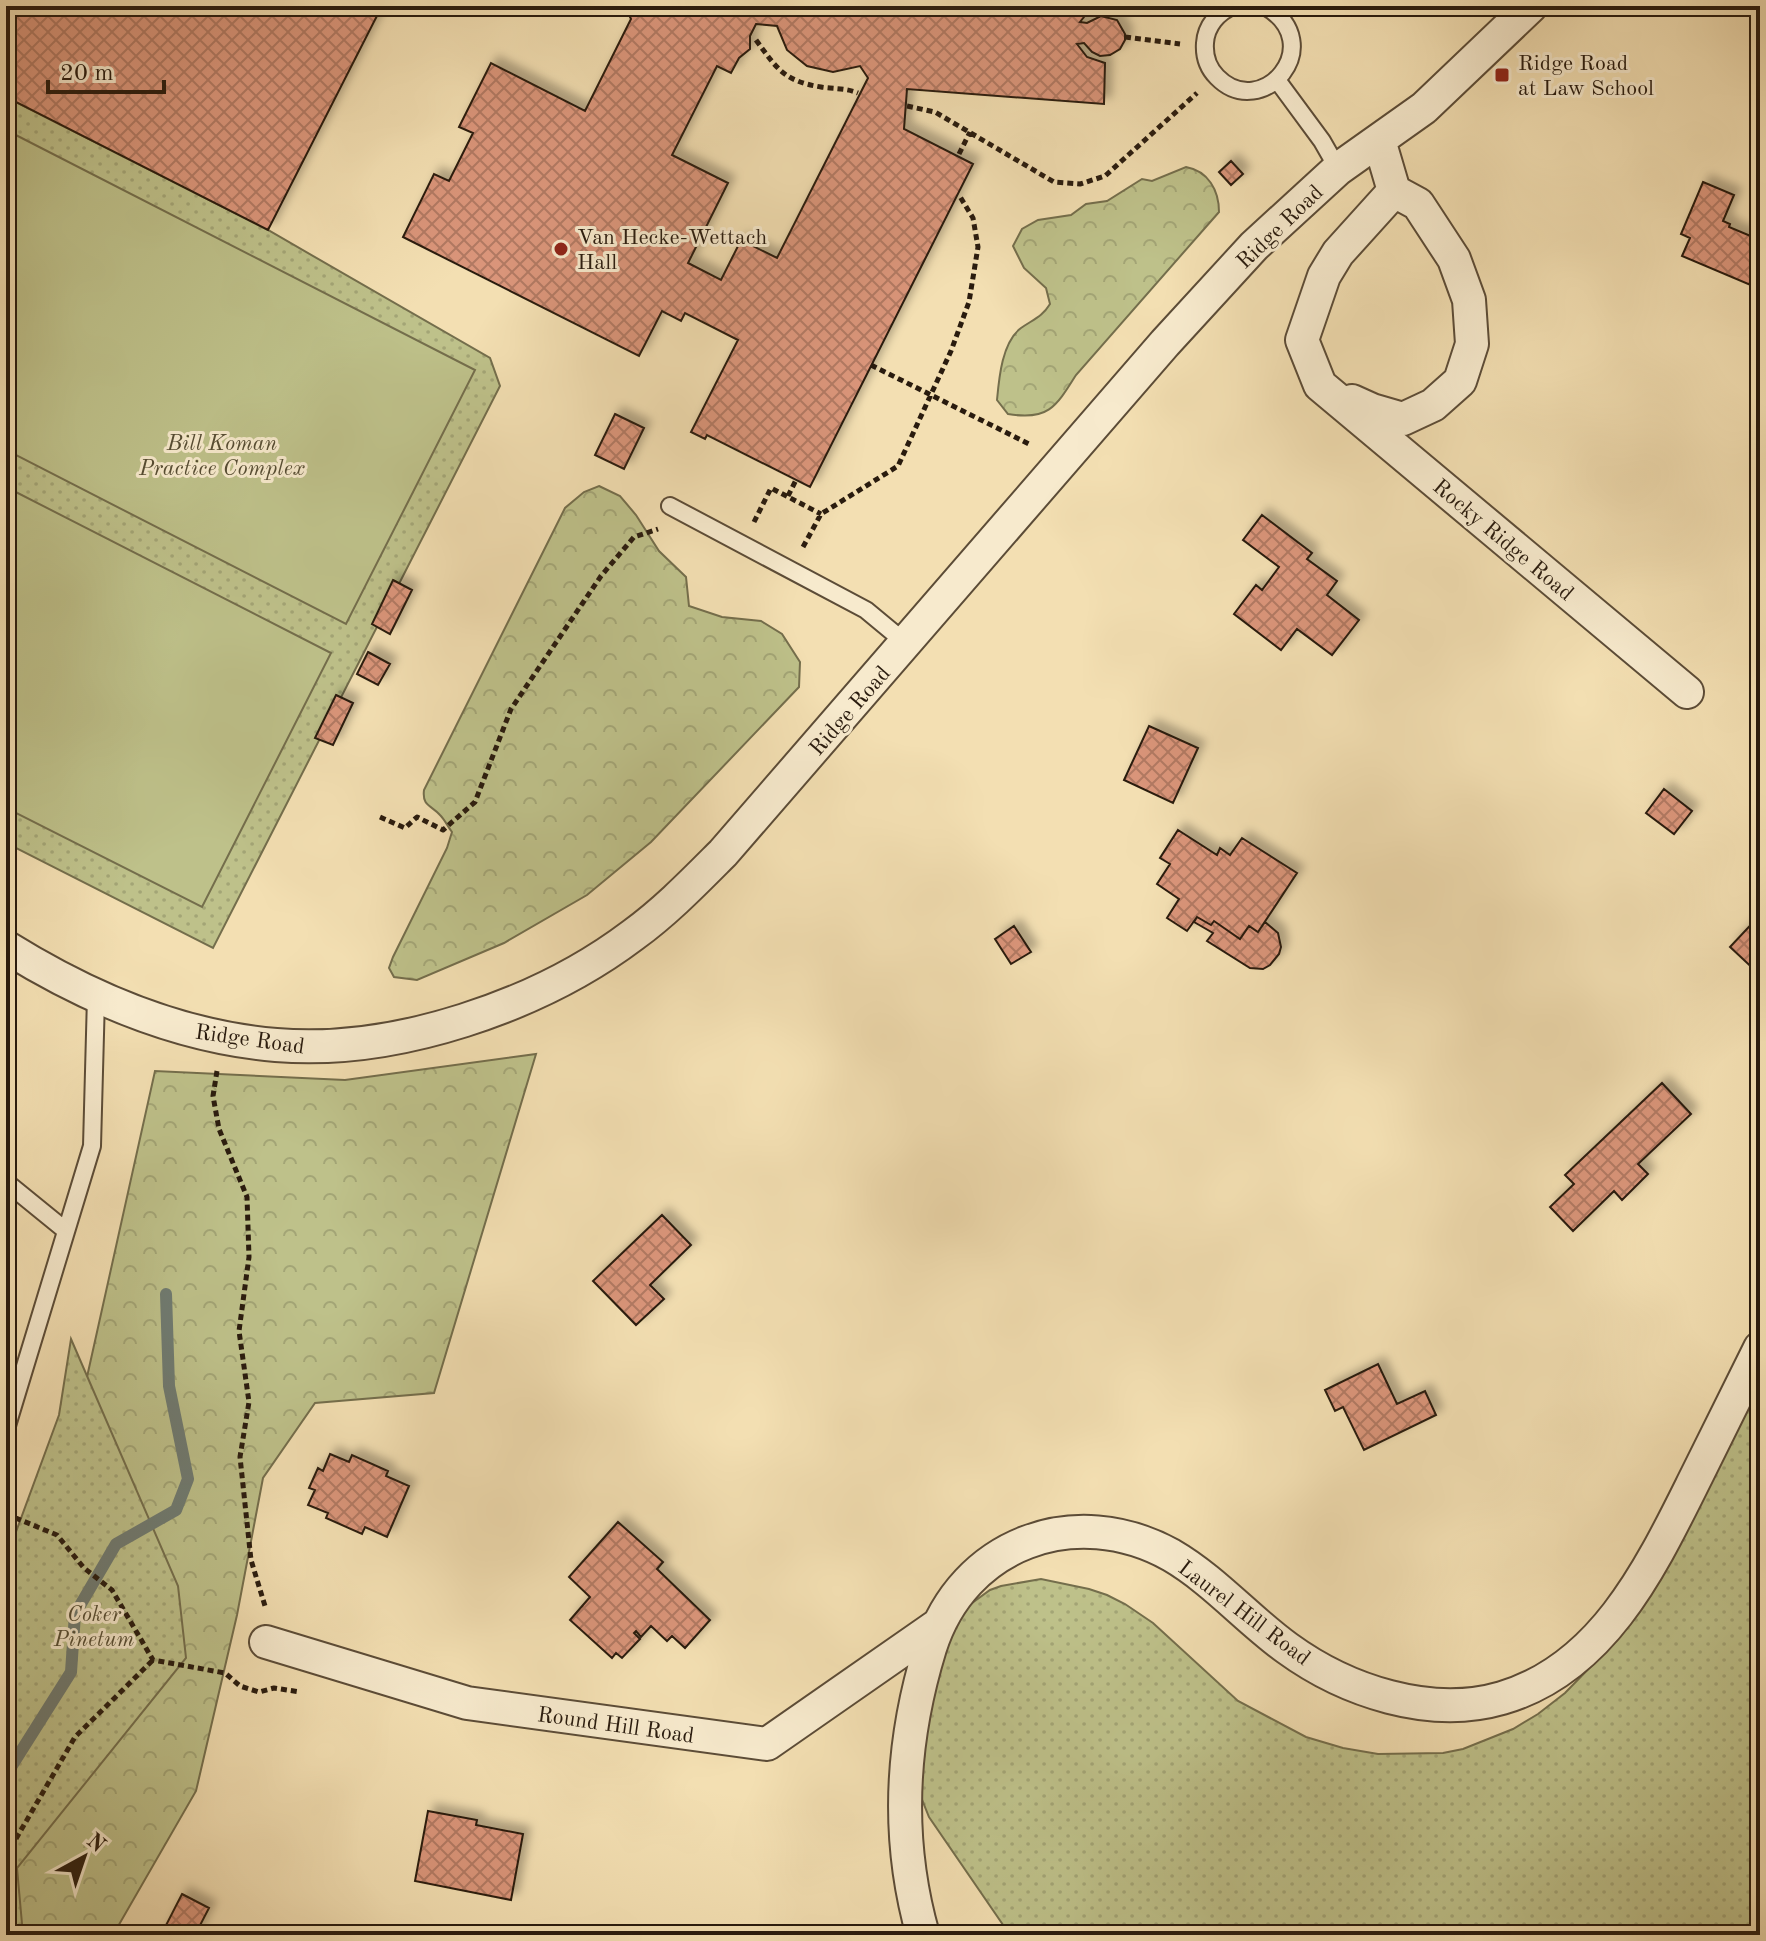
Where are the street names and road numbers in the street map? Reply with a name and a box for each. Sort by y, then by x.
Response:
street label: Ridge Road [1233,181,1328,274]
street label: Rocky Ridge Road [1428,476,1577,605]
street label: Ridge Road [806,662,895,760]
street label: Ridge Road [194,1021,306,1059]
street label: Laurel Hill Road [1174,1557,1314,1670]
street label: Round Hill Road [536,1704,696,1748]

